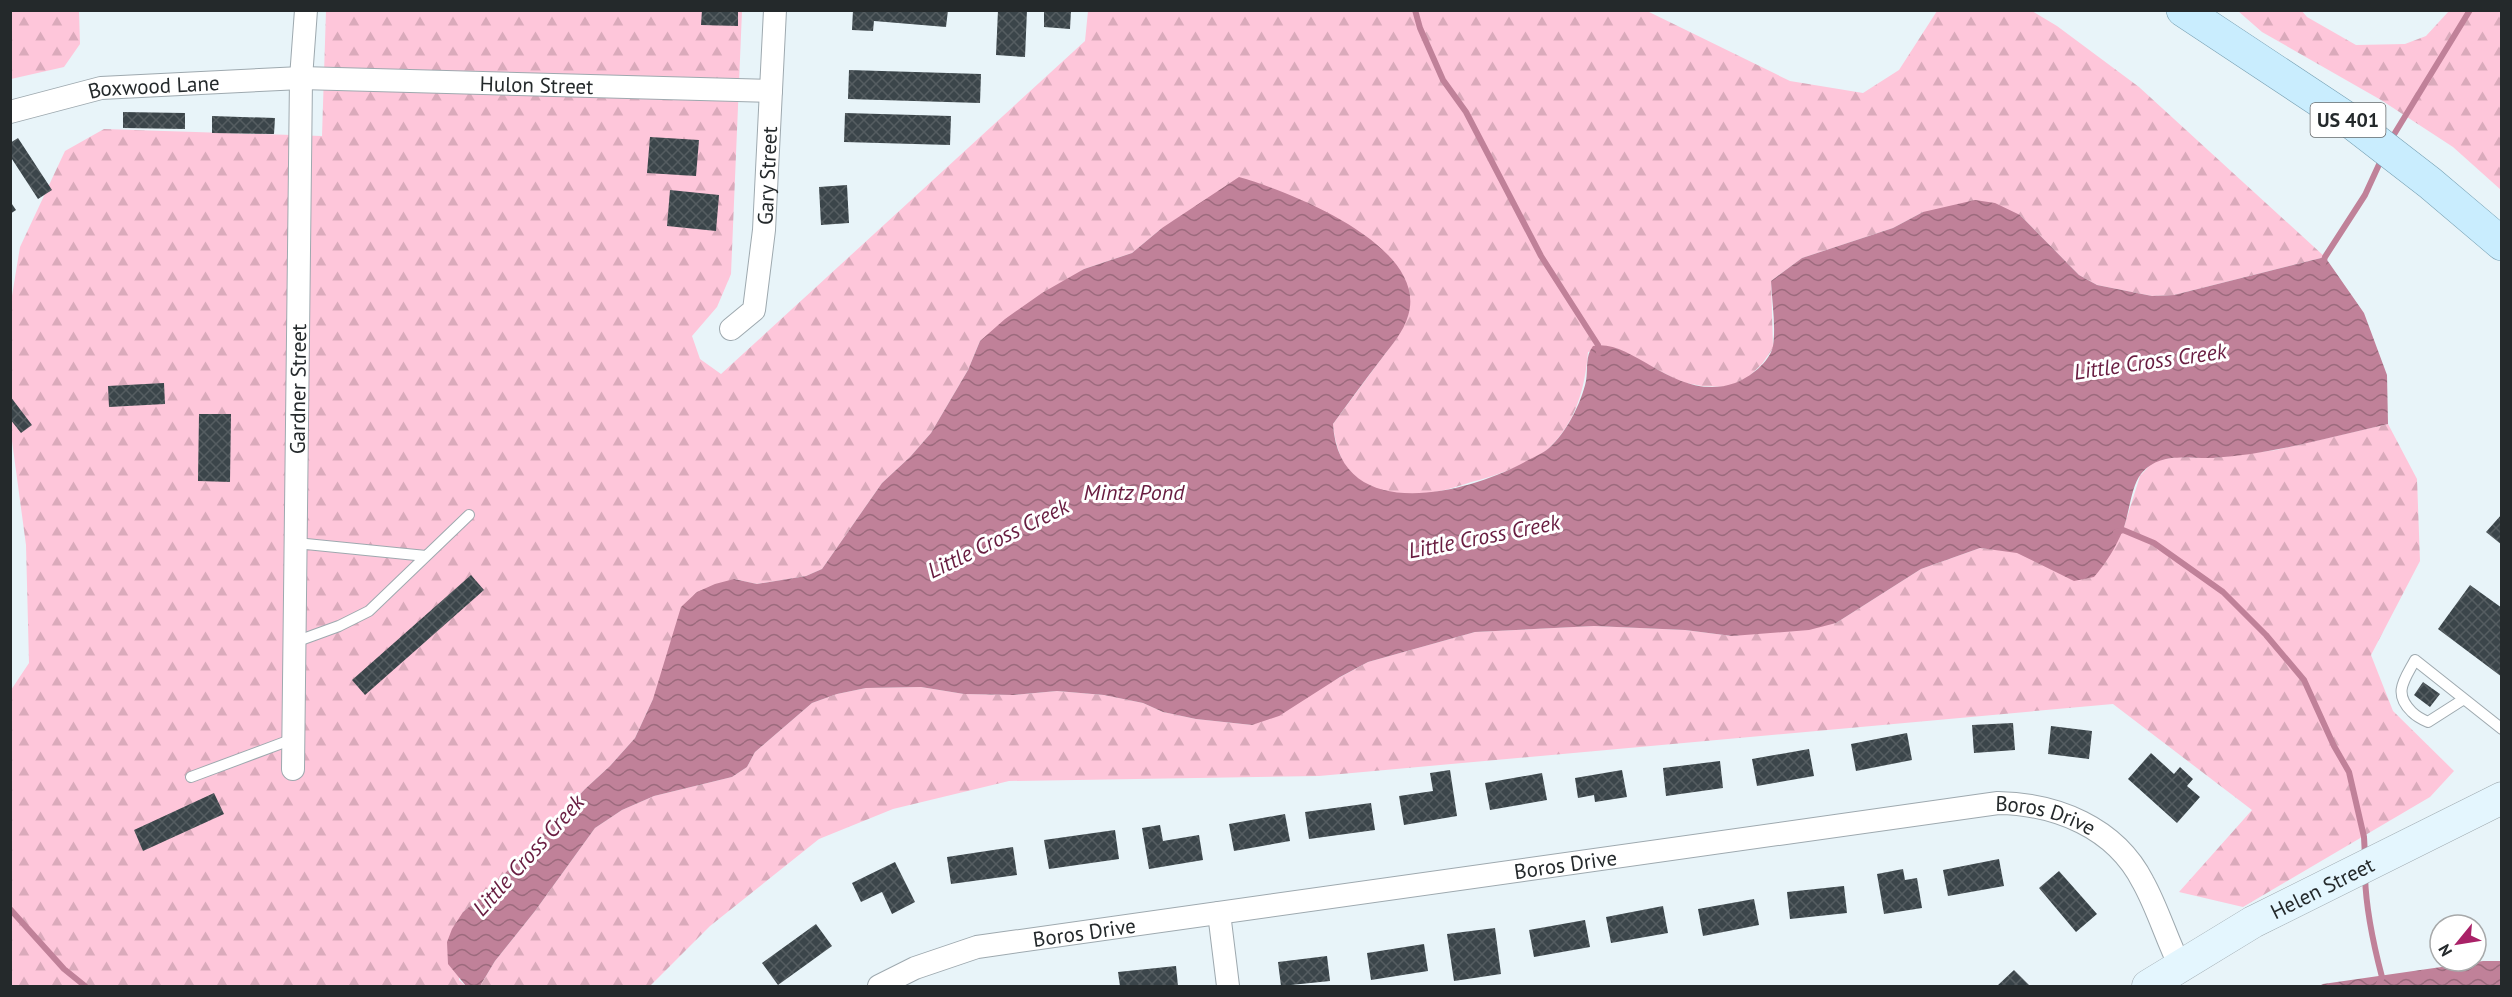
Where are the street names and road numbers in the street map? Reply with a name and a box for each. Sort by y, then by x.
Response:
street label: Boxwood Lane [85,69,220,104]
street label: Hulon Street [479,69,594,100]
road number: US 401 [2310,103,2386,137]
street label: Gary Street [751,126,783,225]
street label: Gardner Street [283,324,312,454]
street label: Boros Drive [1995,789,2101,841]
street label: Boros Drive [1512,843,1619,885]
street label: Helen Street [2266,851,2378,925]
street label: Boros Drive [1031,911,1137,952]

